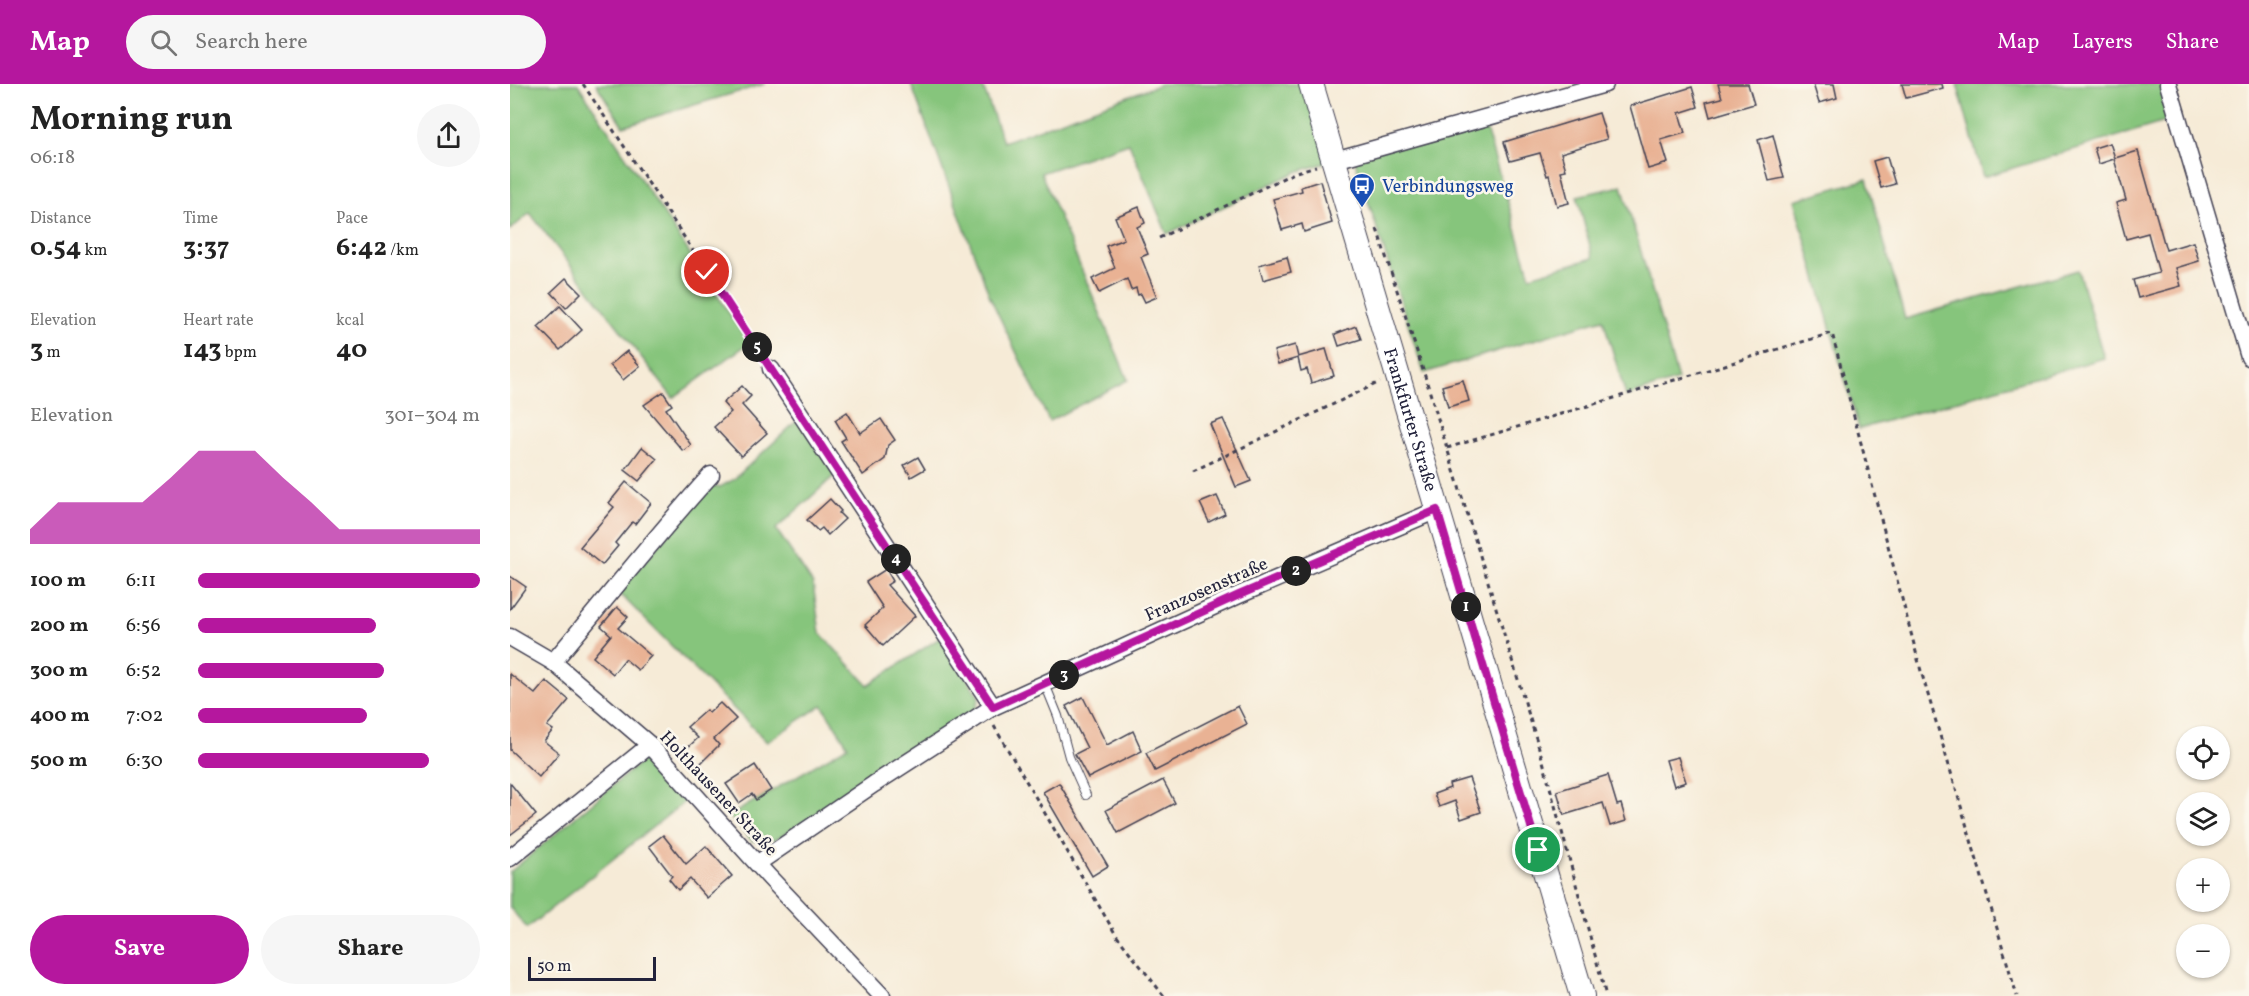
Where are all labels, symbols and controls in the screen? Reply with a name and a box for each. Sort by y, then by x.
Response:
search box [126,15,546,69]
text: Map [30,23,90,62]
icon: search [147,26,180,59]
text: Search here [195,27,308,58]
text: Map [1997,28,2039,57]
text: Layers [2072,28,2133,57]
text: Share [2166,28,2219,57]
text: Morning run [30,98,233,144]
button: share [417,104,480,167]
text: 06:18 [30,144,75,172]
bus stop icon: Verbindungsweg [1347,171,1377,209]
place label: Verbindungsweg [1382,175,1514,200]
text: Distance [30,208,91,230]
text: Time [183,208,218,230]
text: Pace [336,208,368,230]
text: 0.54 [30,230,81,266]
text: 3:37 [183,230,229,266]
text: 6:42 [336,230,387,266]
text: km [81,240,108,262]
text: /km [387,240,419,262]
pin [681,246,732,297]
icon: check [690,255,723,288]
text: Elevation [30,310,97,332]
text: Heart rate [183,310,254,332]
text: kcal [336,310,364,332]
text: 3 [30,332,43,368]
text: 143 [183,332,222,368]
text: 40 [336,332,367,368]
pin: 5 [742,332,772,362]
text: 5 [753,336,761,358]
text: m [43,342,61,364]
text: bpm [222,342,257,364]
street label: Frankfurter Straße [1376,345,1442,495]
text: Elevation [30,402,113,430]
text: 301–304 m [385,402,480,430]
pin: 4 [881,544,911,574]
text: 4 [891,548,901,570]
street label: Franzosenstraße [1141,552,1272,629]
pin: 2 [1281,556,1311,586]
text: 2 [1292,560,1300,582]
text: 100 m [30,567,86,595]
text: 6:11 [126,567,156,595]
pin: 1 [1451,592,1481,622]
text: 1 [1463,596,1469,618]
text: 200 m [30,612,88,640]
text: 6:56 [126,612,161,640]
text: 300 m [30,657,88,685]
text: 6:52 [126,657,161,685]
pin: 3 [1049,660,1079,690]
text: 3 [1060,664,1068,686]
text: 400 m [30,702,90,730]
text: 7:02 [126,702,163,730]
street label: Holthausener Straße [653,726,783,862]
map controls [2176,726,2230,978]
button: locate [2176,726,2230,780]
text: 500 m [30,747,88,775]
text: 6:30 [126,747,163,775]
button: layers [2176,792,2230,846]
pin [1512,824,1563,875]
icon: arrive [1521,833,1554,866]
button: + [2176,858,2230,912]
button: Save [30,915,249,984]
button: Share [261,915,480,984]
button: − [2176,924,2230,978]
scale bar [528,954,656,982]
text: 50 m [537,956,571,978]

